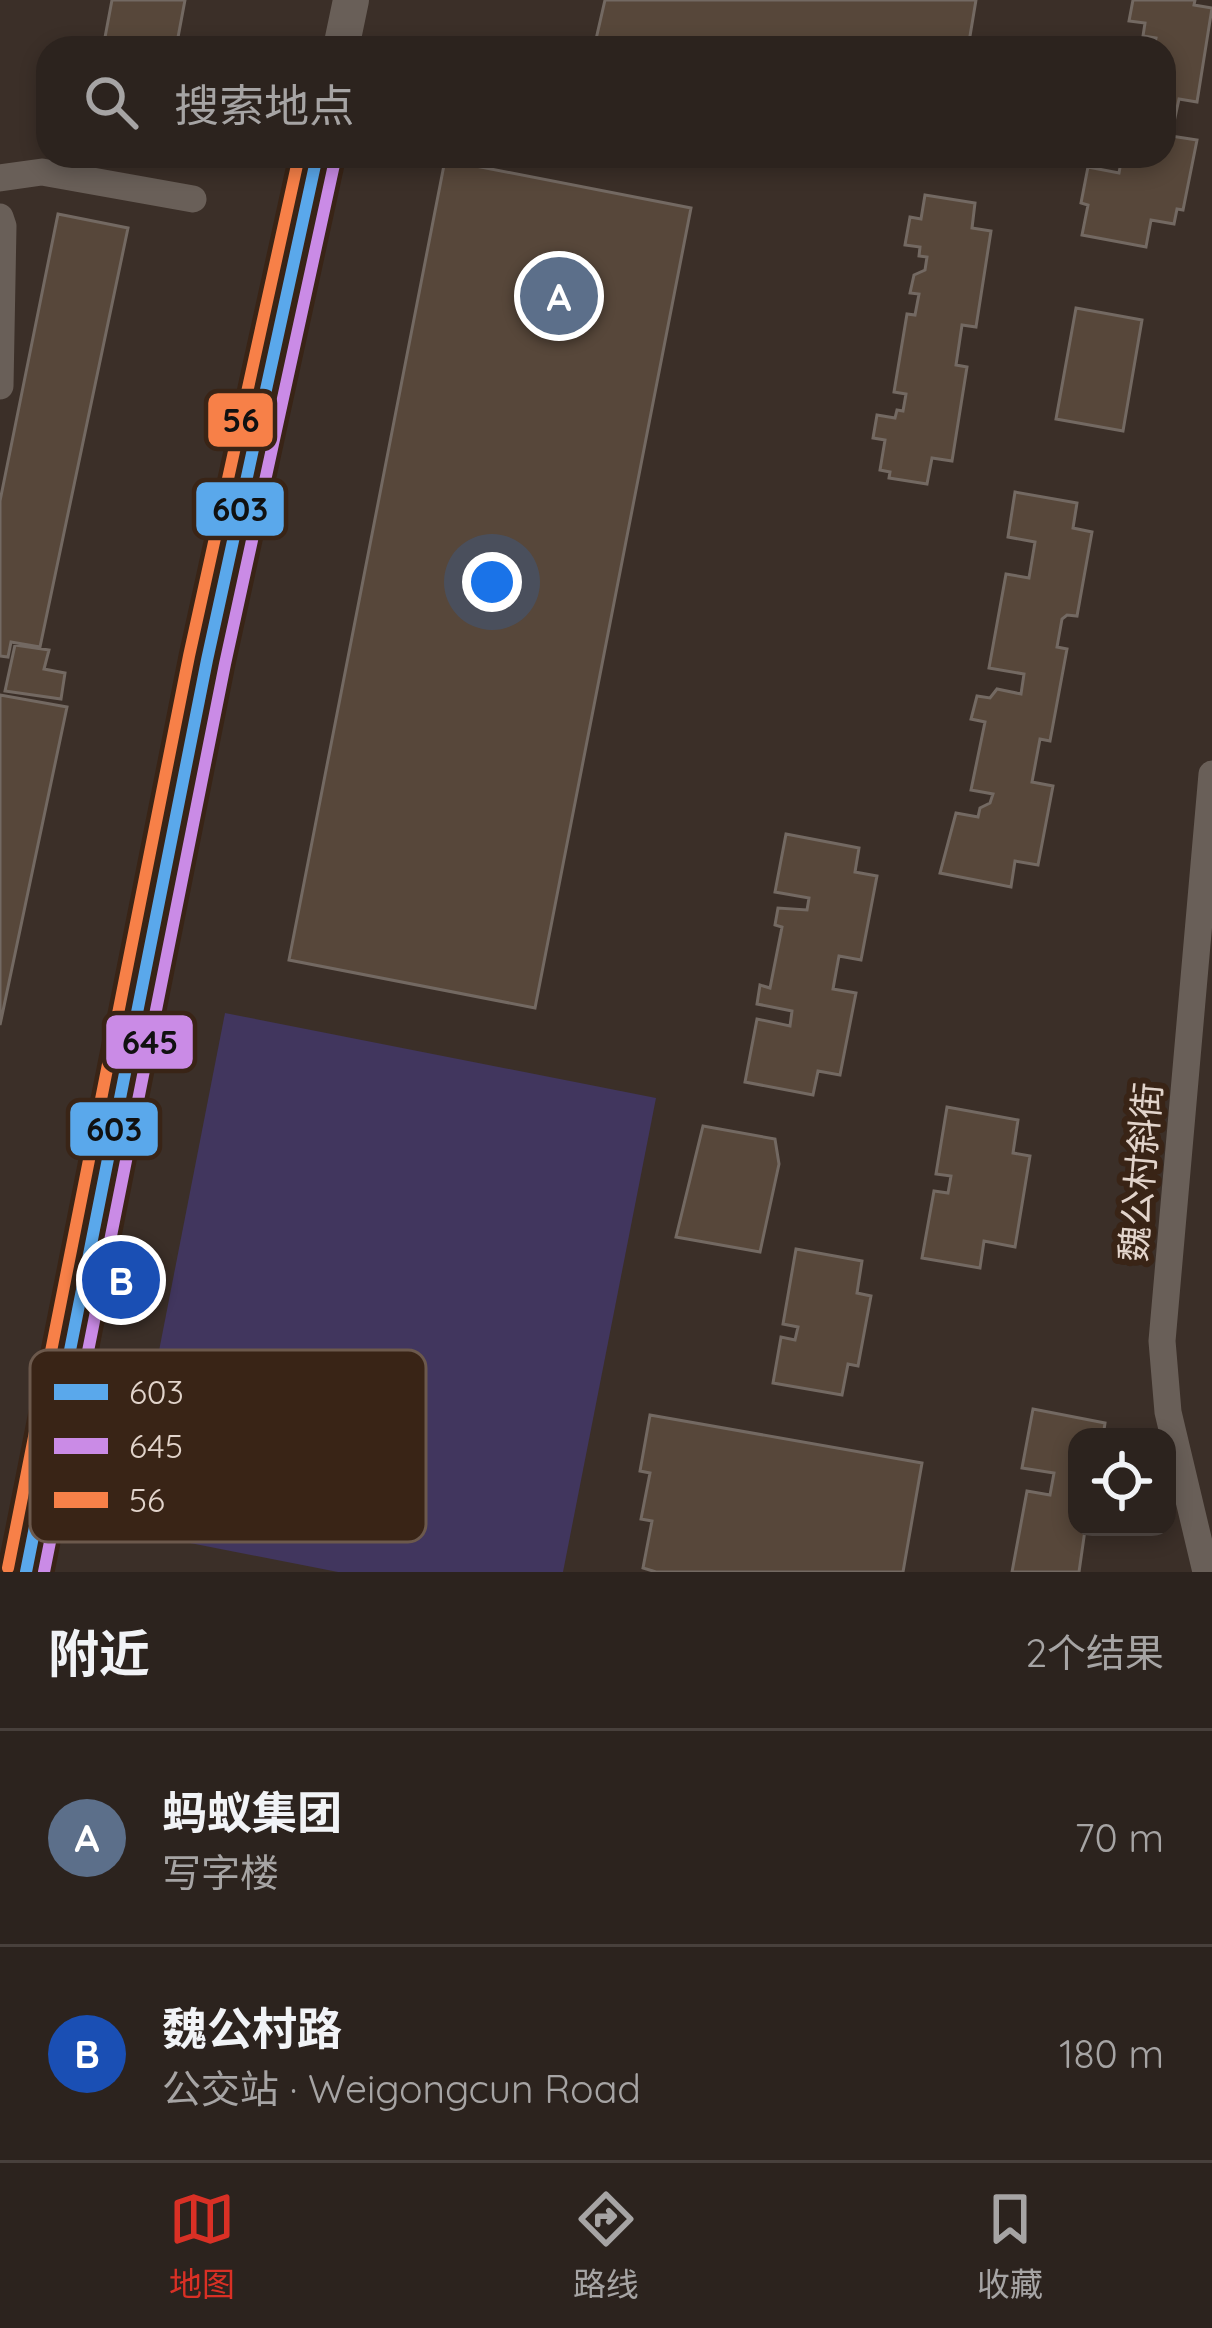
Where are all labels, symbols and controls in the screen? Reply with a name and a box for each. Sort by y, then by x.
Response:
search box [36,36,1176,168]
icon: search [78,69,144,135]
text: 搜索地点 [174,77,354,133]
pin: A [520,251,598,341]
line badge: 56 [206,391,275,449]
text: 56 [222,399,260,440]
line badge: 603 [194,480,286,538]
text: 603 [212,488,268,529]
your location [462,552,522,612]
line badge: 645 [104,1013,195,1071]
text: 645 [122,1021,178,1062]
street label: 魏公村斜街 [1110,1080,1170,1264]
line badge: 603 [68,1100,160,1158]
text: 603 [86,1108,142,1149]
pin: B [82,1235,160,1325]
legend [30,1350,426,1542]
text: 603 [129,1371,184,1412]
text: 645 [129,1425,183,1466]
map controls [1068,1428,1176,1536]
button: locate [1068,1428,1176,1536]
text: 56 [129,1479,165,1520]
text: 附近 [48,1621,150,1685]
text: 2个结果 [1025,1628,1164,1677]
text: 蚂蚁集团 [162,1784,342,1840]
text: A [75,1813,99,1862]
text: 70 m [1075,1813,1164,1862]
text: 写字楼 [162,1848,279,1897]
text: 魏公村路 [162,2000,342,2056]
text: B [74,2029,100,2078]
text: 180 m [1059,2029,1164,2078]
text: 公交站 · Weigongcun Road [162,2064,641,2113]
tab: 地图 [169,2186,235,2306]
tab: 路线 [573,2186,639,2306]
tab: 收藏 [977,2186,1043,2306]

